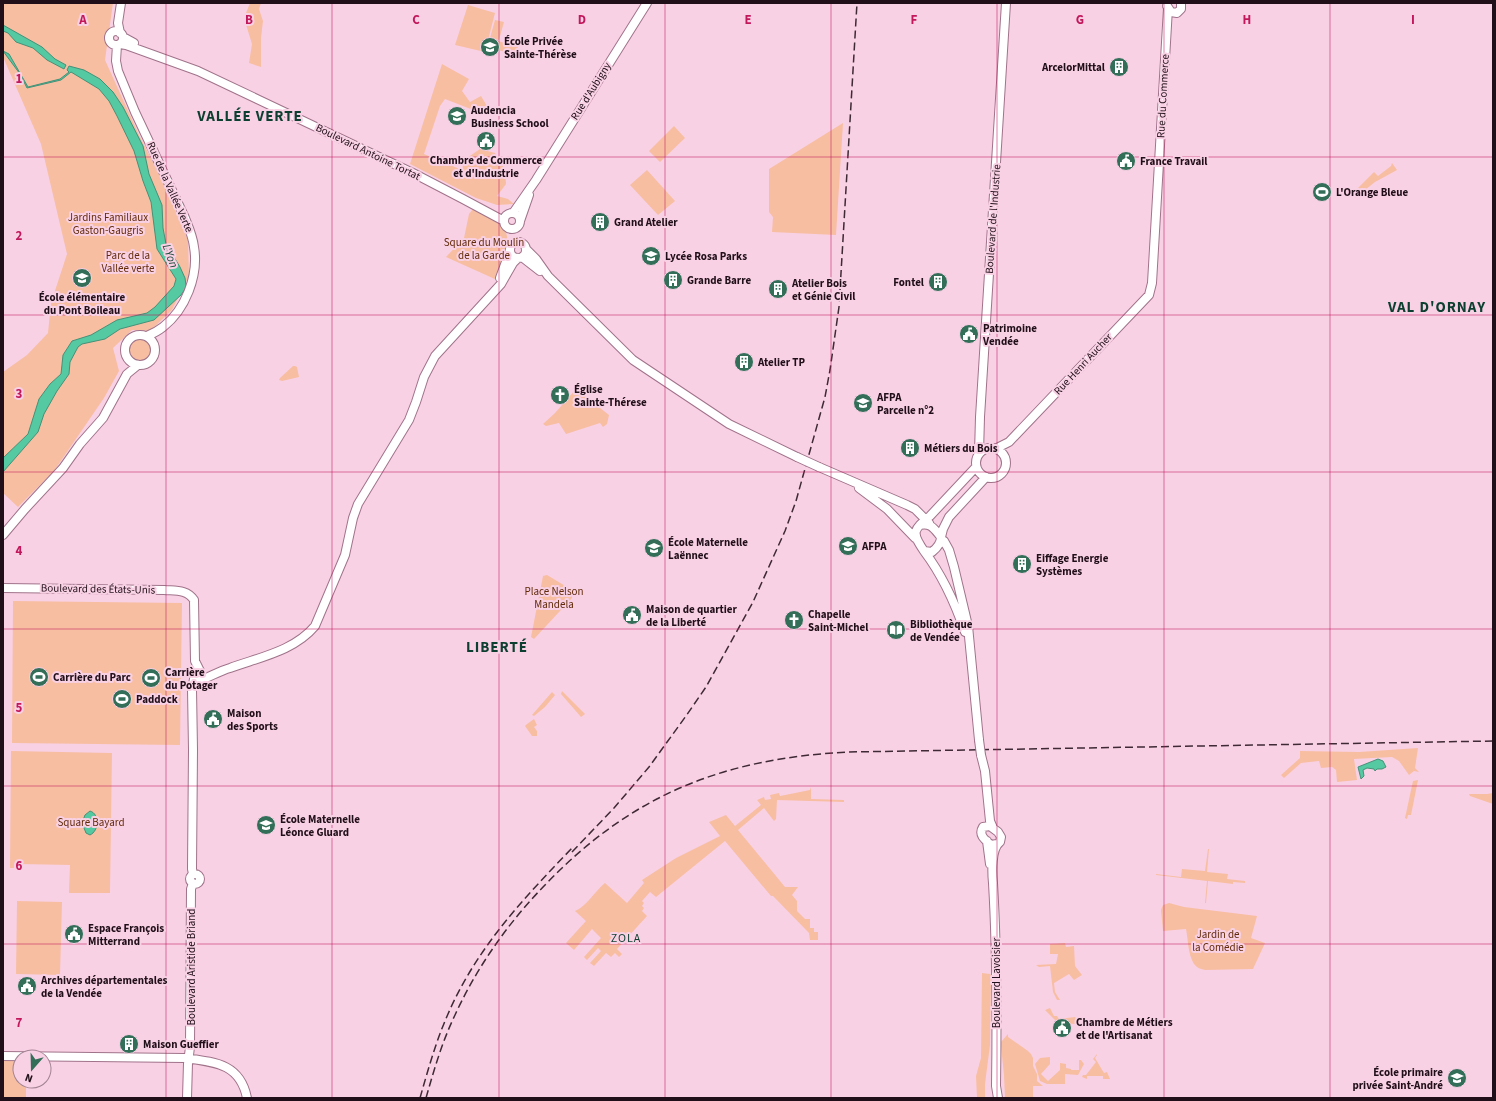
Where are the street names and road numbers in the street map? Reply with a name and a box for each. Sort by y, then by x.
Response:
street label: Rue du Commerce [1153,53,1173,138]
street label: Rue d'Aubigny [567,59,615,123]
street label: Boulevard Antoine Tortat [313,120,423,184]
street label: Rue de la Vallée Verte [143,139,197,235]
street label: Boulevard de l'Industrie [982,163,1004,274]
street label: Rue Henri Aucher [1050,330,1116,398]
street label: Boulevard des États-Unis [41,581,156,598]
street label: Boulevard Aristide Briand [184,909,199,1025]
street label: Boulevard Lavoisier [989,938,1004,1028]

